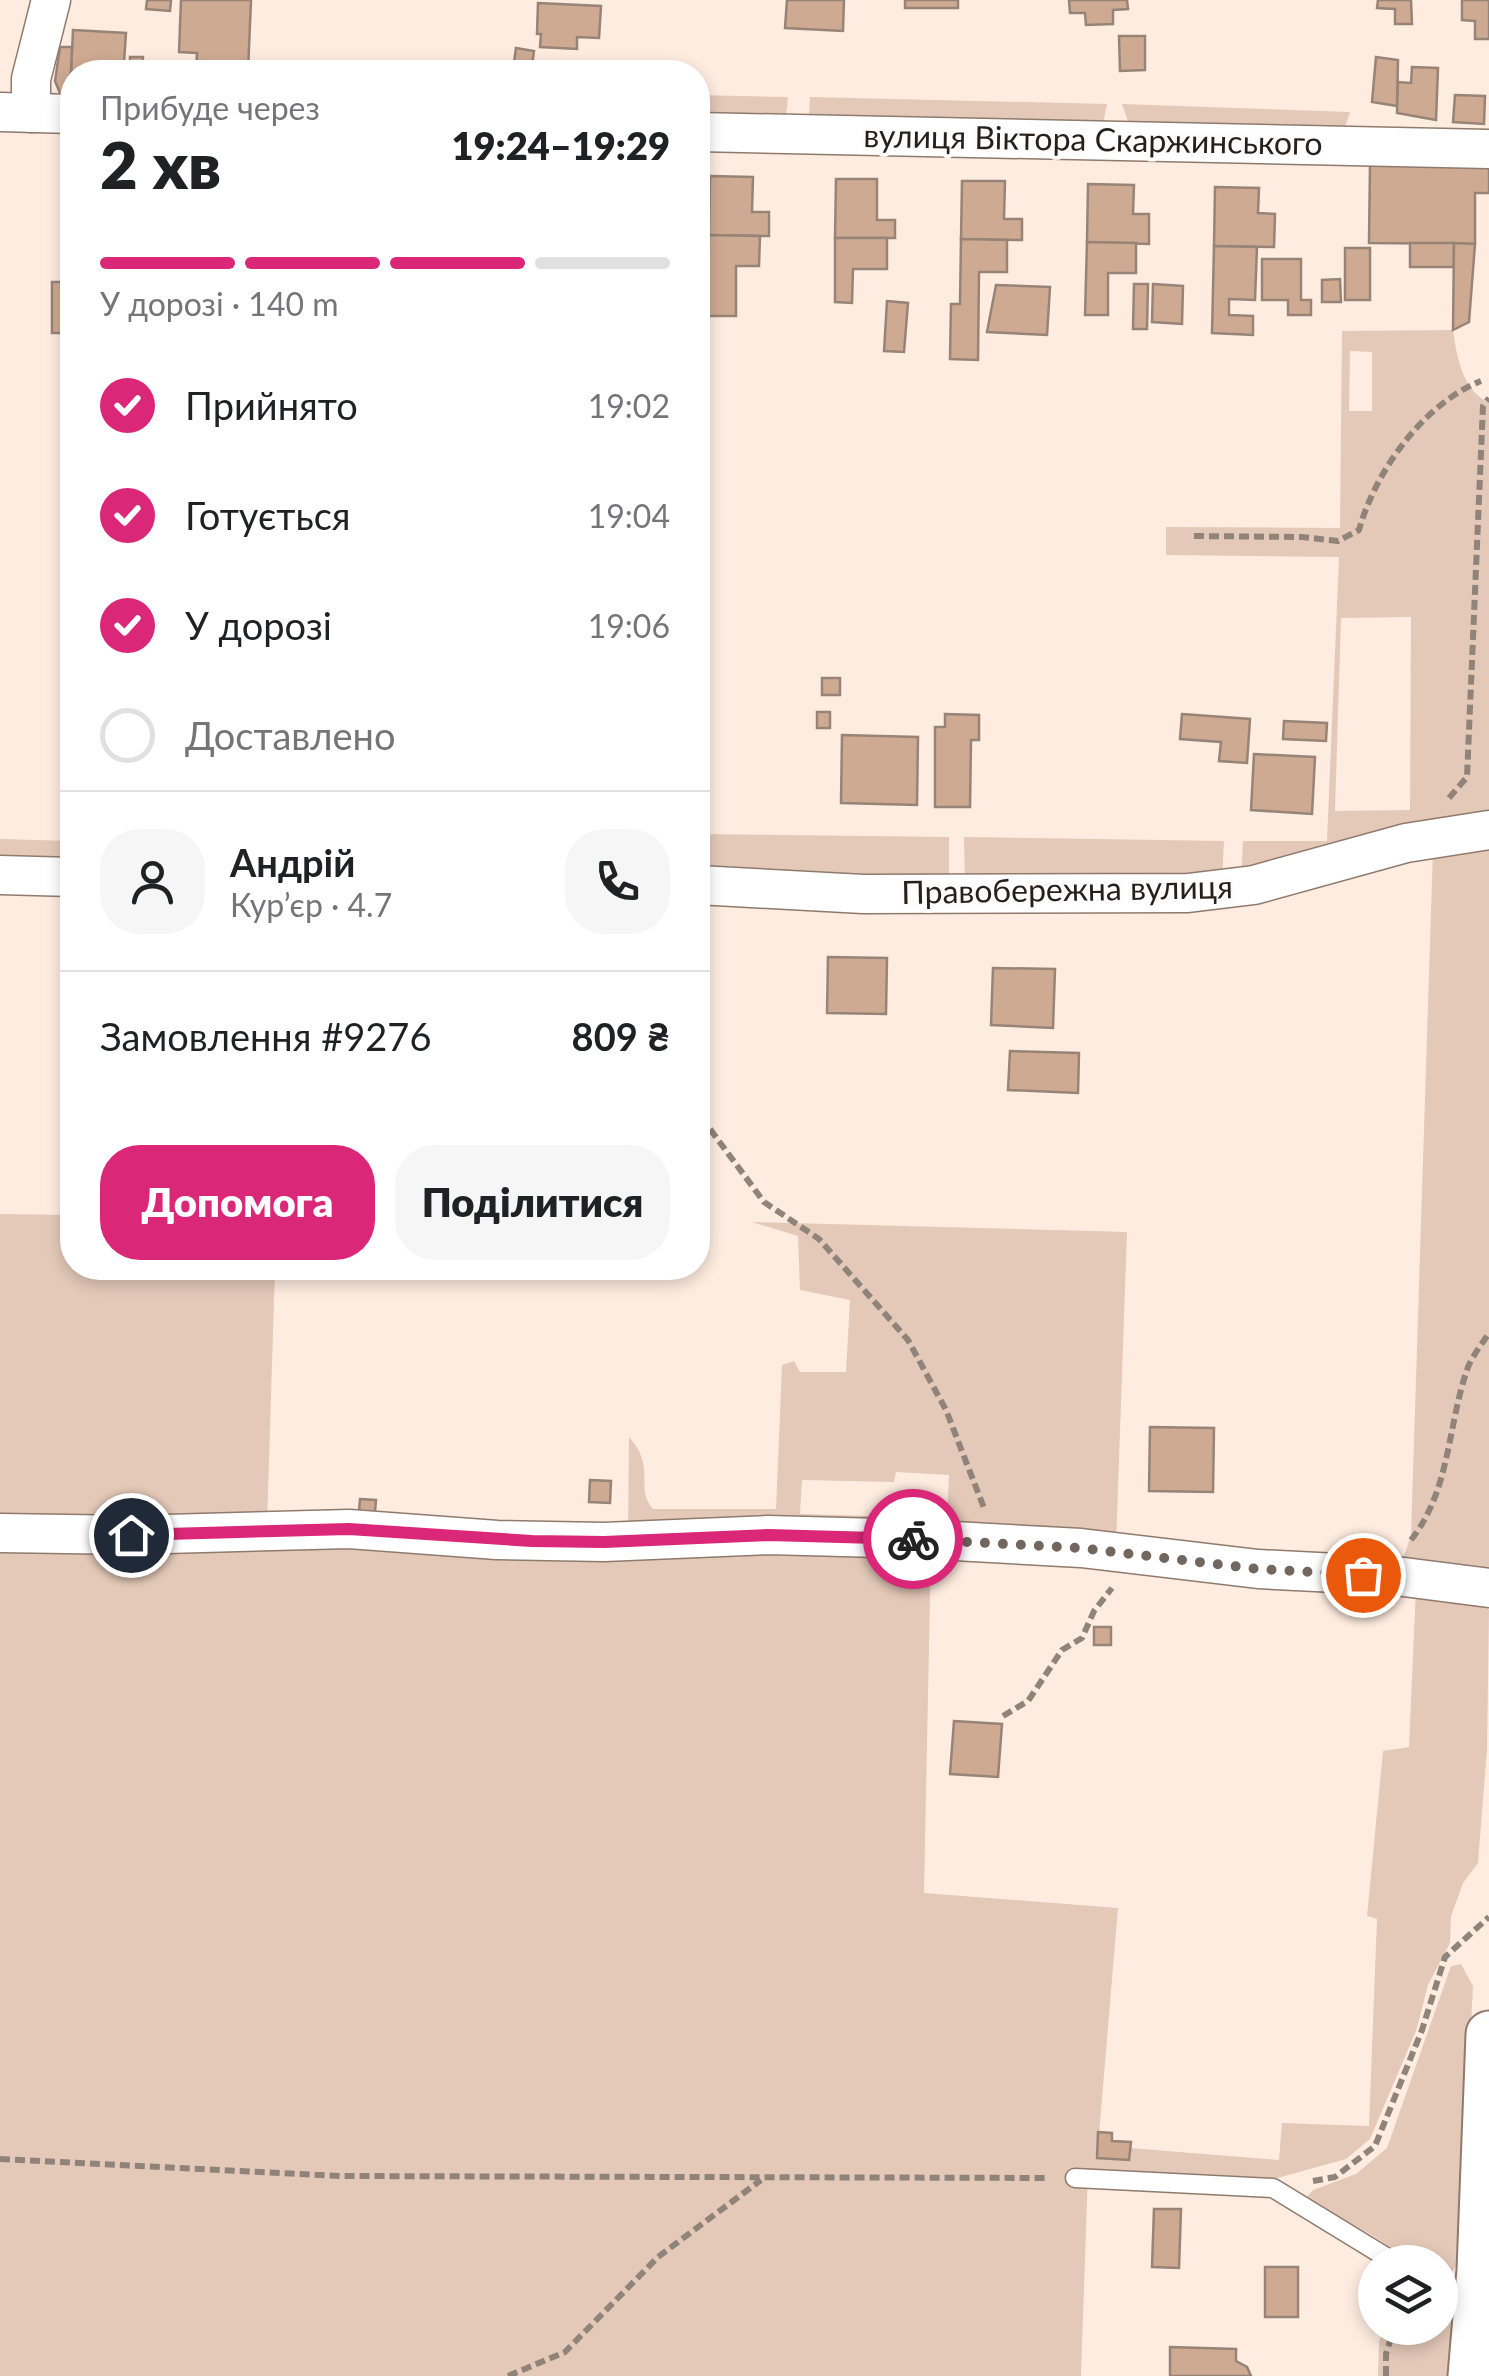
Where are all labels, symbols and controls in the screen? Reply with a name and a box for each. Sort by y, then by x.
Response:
text: Прибуде через [100,88,320,127]
street label: вулиця Віктора Скаржинського [863,115,1323,162]
text: 19:24–19:29 [451,122,670,168]
text: 2 хв [100,125,221,203]
text: У дорозі · 140 m [100,284,339,323]
icon: check [100,378,155,433]
text: Прийнято [185,382,358,428]
text: 19:02 [588,386,670,425]
icon: check [100,488,155,543]
text: Готується [185,492,351,538]
text: 19:04 [588,496,670,535]
icon: check [100,598,155,653]
text: У дорозі [185,602,332,648]
text: 19:06 [588,606,670,645]
text: Доставлено [185,712,395,758]
button: person [100,829,205,934]
button: phone [565,829,670,934]
text: Андрій [230,839,355,885]
street label: Правобережна вулиця [901,866,1233,911]
text: Кур’єр · 4.7 [230,885,392,924]
text: Замовлення #9276 [100,1013,431,1059]
text: 809 ₴ [572,1013,670,1059]
button: Допомога [100,1145,375,1260]
button: Поділитися [395,1145,670,1260]
courier [863,1489,963,1589]
pin [89,1493,174,1578]
icon: home [104,1508,159,1563]
icon: bike [886,1512,941,1567]
pin [1321,1533,1406,1618]
icon: bag [1336,1548,1391,1603]
map controls [1358,2245,1458,2345]
button: layers [1358,2245,1458,2345]

